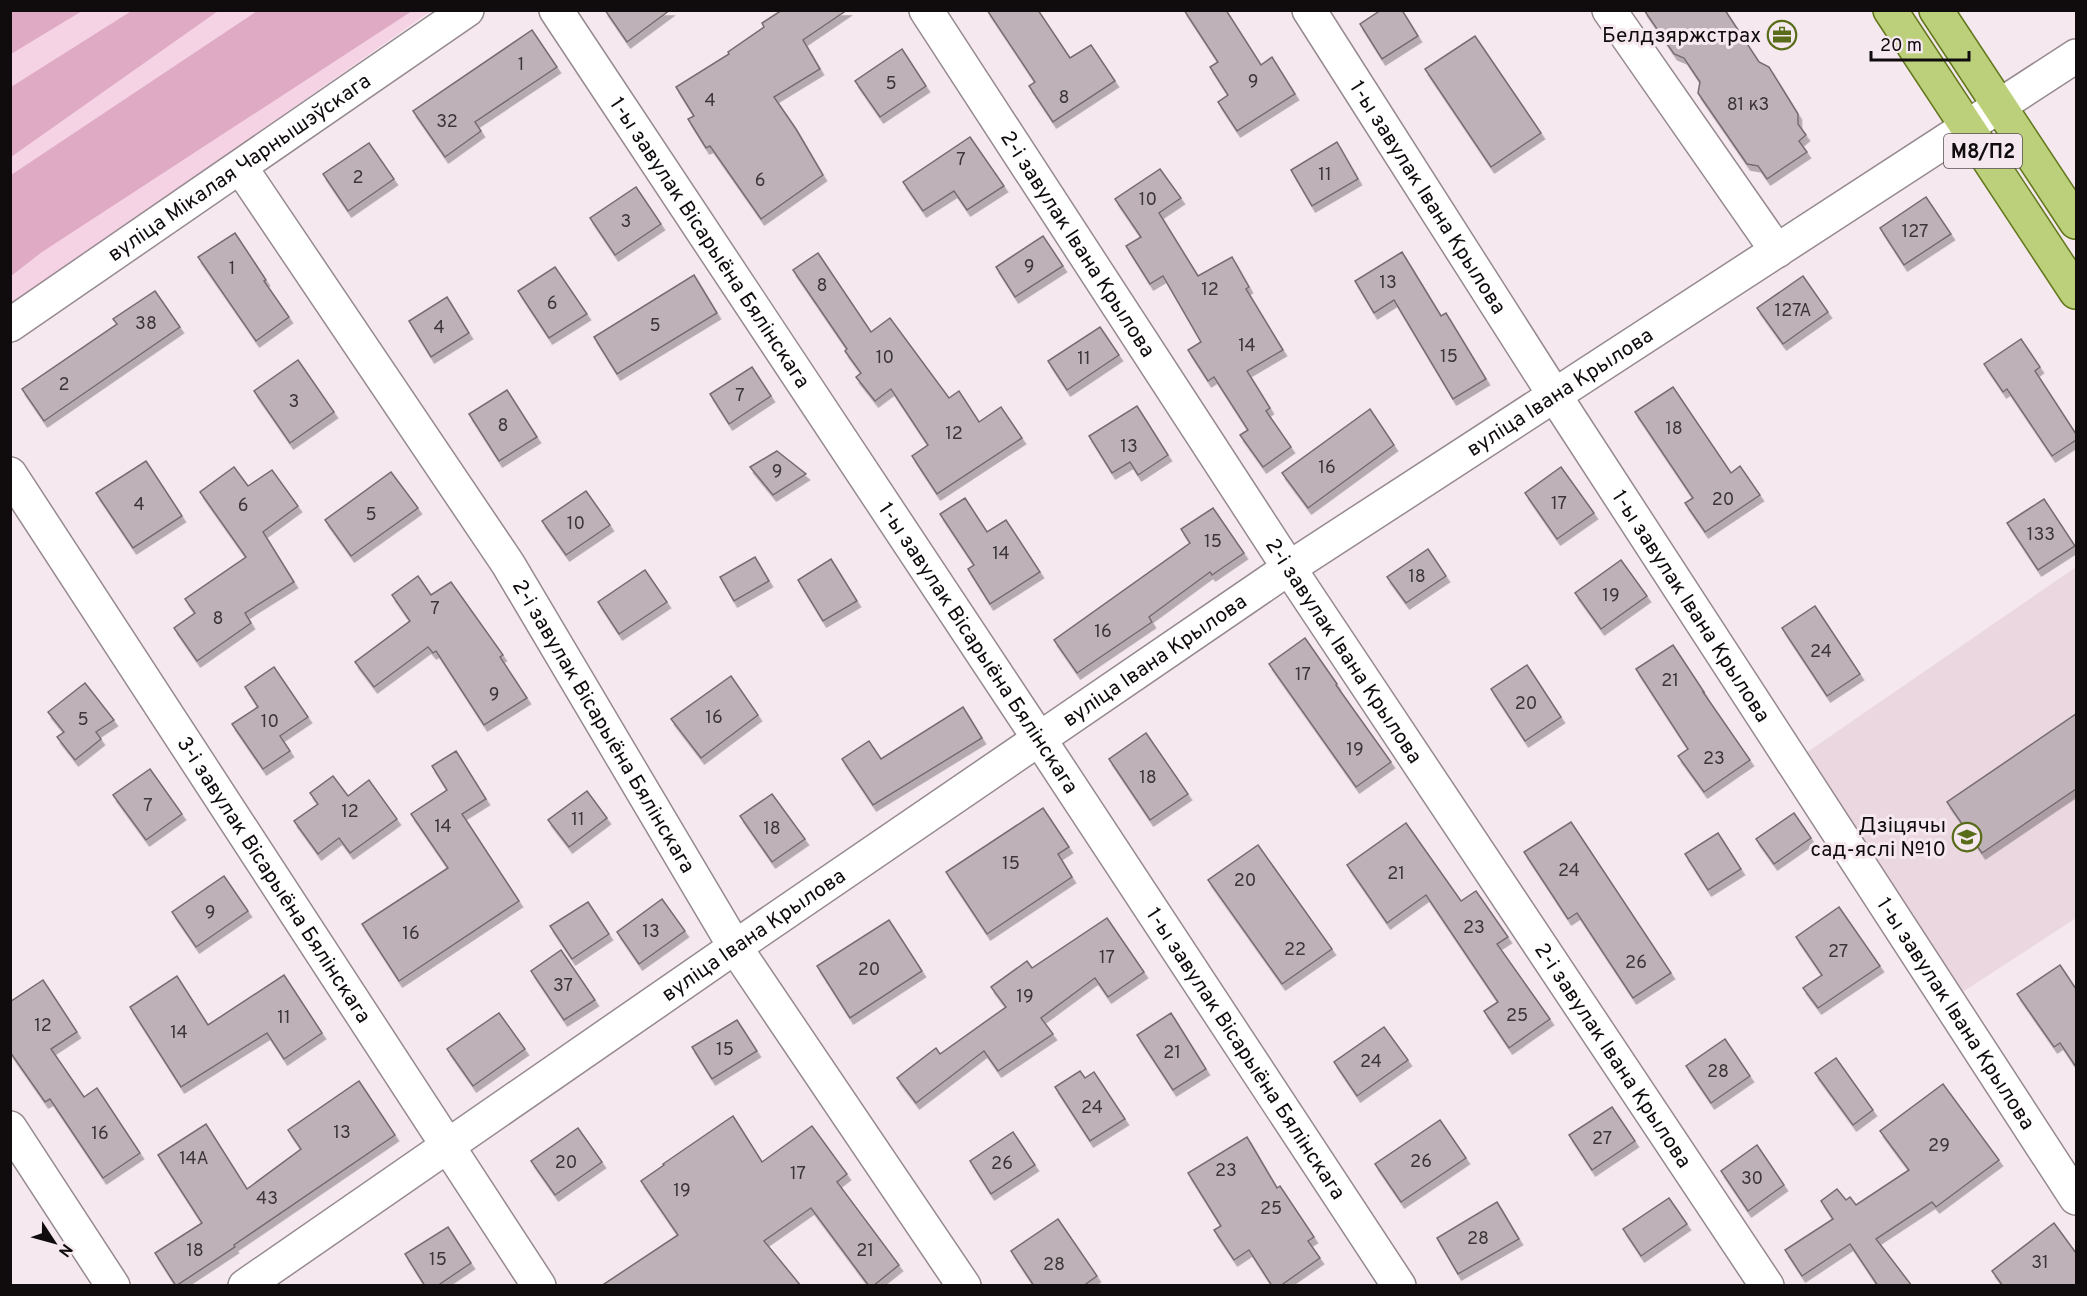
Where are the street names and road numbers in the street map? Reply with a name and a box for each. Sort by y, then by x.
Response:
street label: вуліца Мікалая Чарнышэўскага [103,68,377,269]
street label: 1-ы завулак Івана Крылова [1343,76,1511,320]
street label: 1-ы завулак Вісарыёна Бялінскага [603,93,815,394]
street label: 2-і завулак Івана Крылова [993,126,1160,363]
road number: М8/П2 [1944,134,2022,168]
street label: вуліца Івана Крылова [1462,323,1659,464]
street label: 1-ы завулак Івана Крылова [1605,485,1775,728]
street label: 1-ы завулак Вісарыёна Бялінскага [871,498,1084,799]
street label: 2-і завулак Івана Крылова [1258,534,1427,769]
street label: 2-і завулак Вісарыёна Бялінскага [505,575,700,879]
street label: вуліца Івана Крылова [1058,589,1253,734]
street label: 3-і завулак Вісарыёна Бялінскага [170,732,376,1029]
street label: вуліца Івана Крылова [657,863,851,1009]
street label: 1-ы завулак Івана Крылова [1869,893,2040,1136]
street label: 1-ы завулак Вісарыёна Бялінскага [1139,903,1351,1205]
street label: 2-і завулак Івана Крылова [1527,938,1697,1174]

